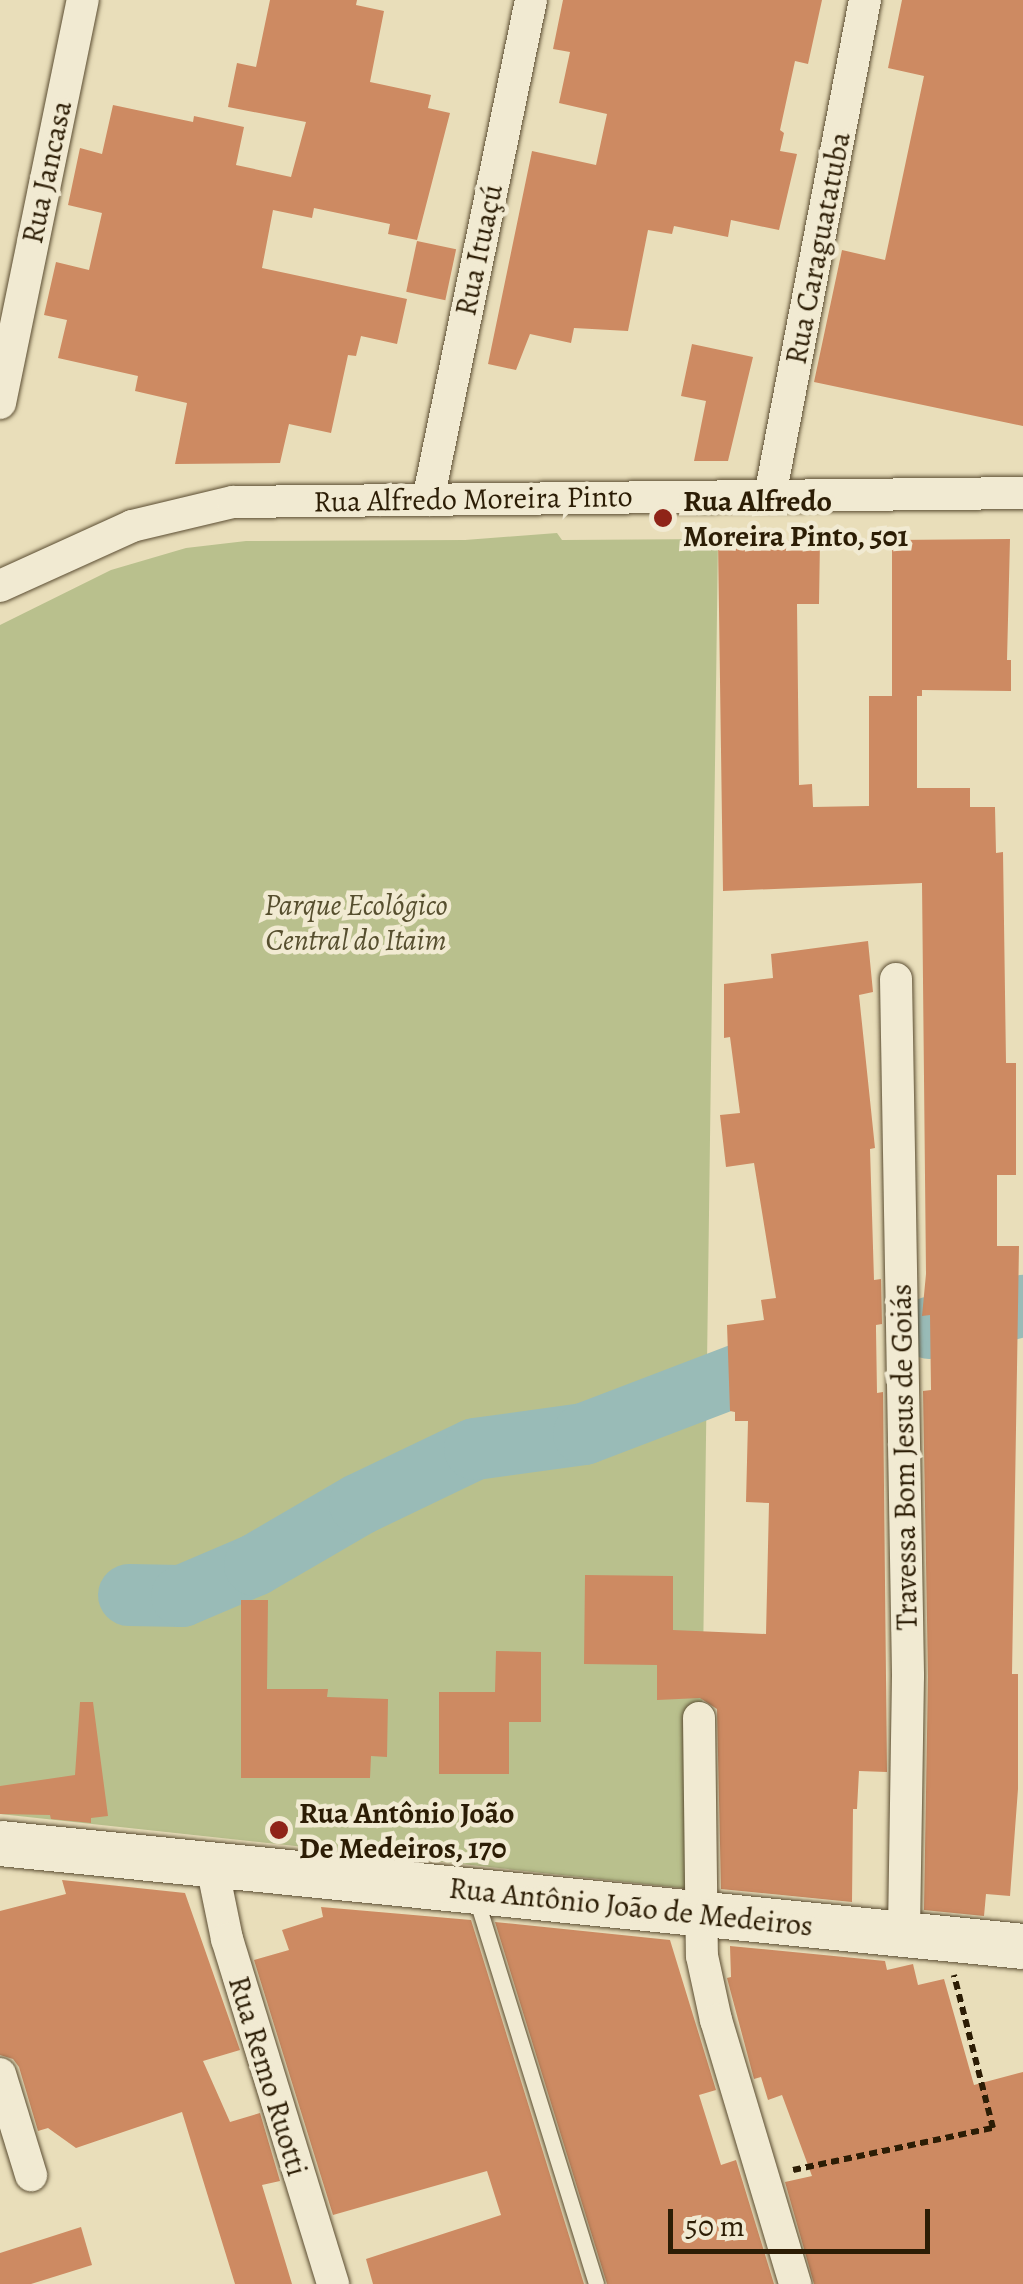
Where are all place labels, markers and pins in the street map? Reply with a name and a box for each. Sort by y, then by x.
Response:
place label: Rua Alfredo Moreira Pinto, 501 [683,483,909,554]
marker: Rua Alfredo Moreira Pinto, 501 [652,507,674,529]
place label: Rua Antônio João De Medeiros, 170 [299,1795,515,1866]
marker: Rua Antônio João De Medeiros, 170 [268,1819,290,1841]

